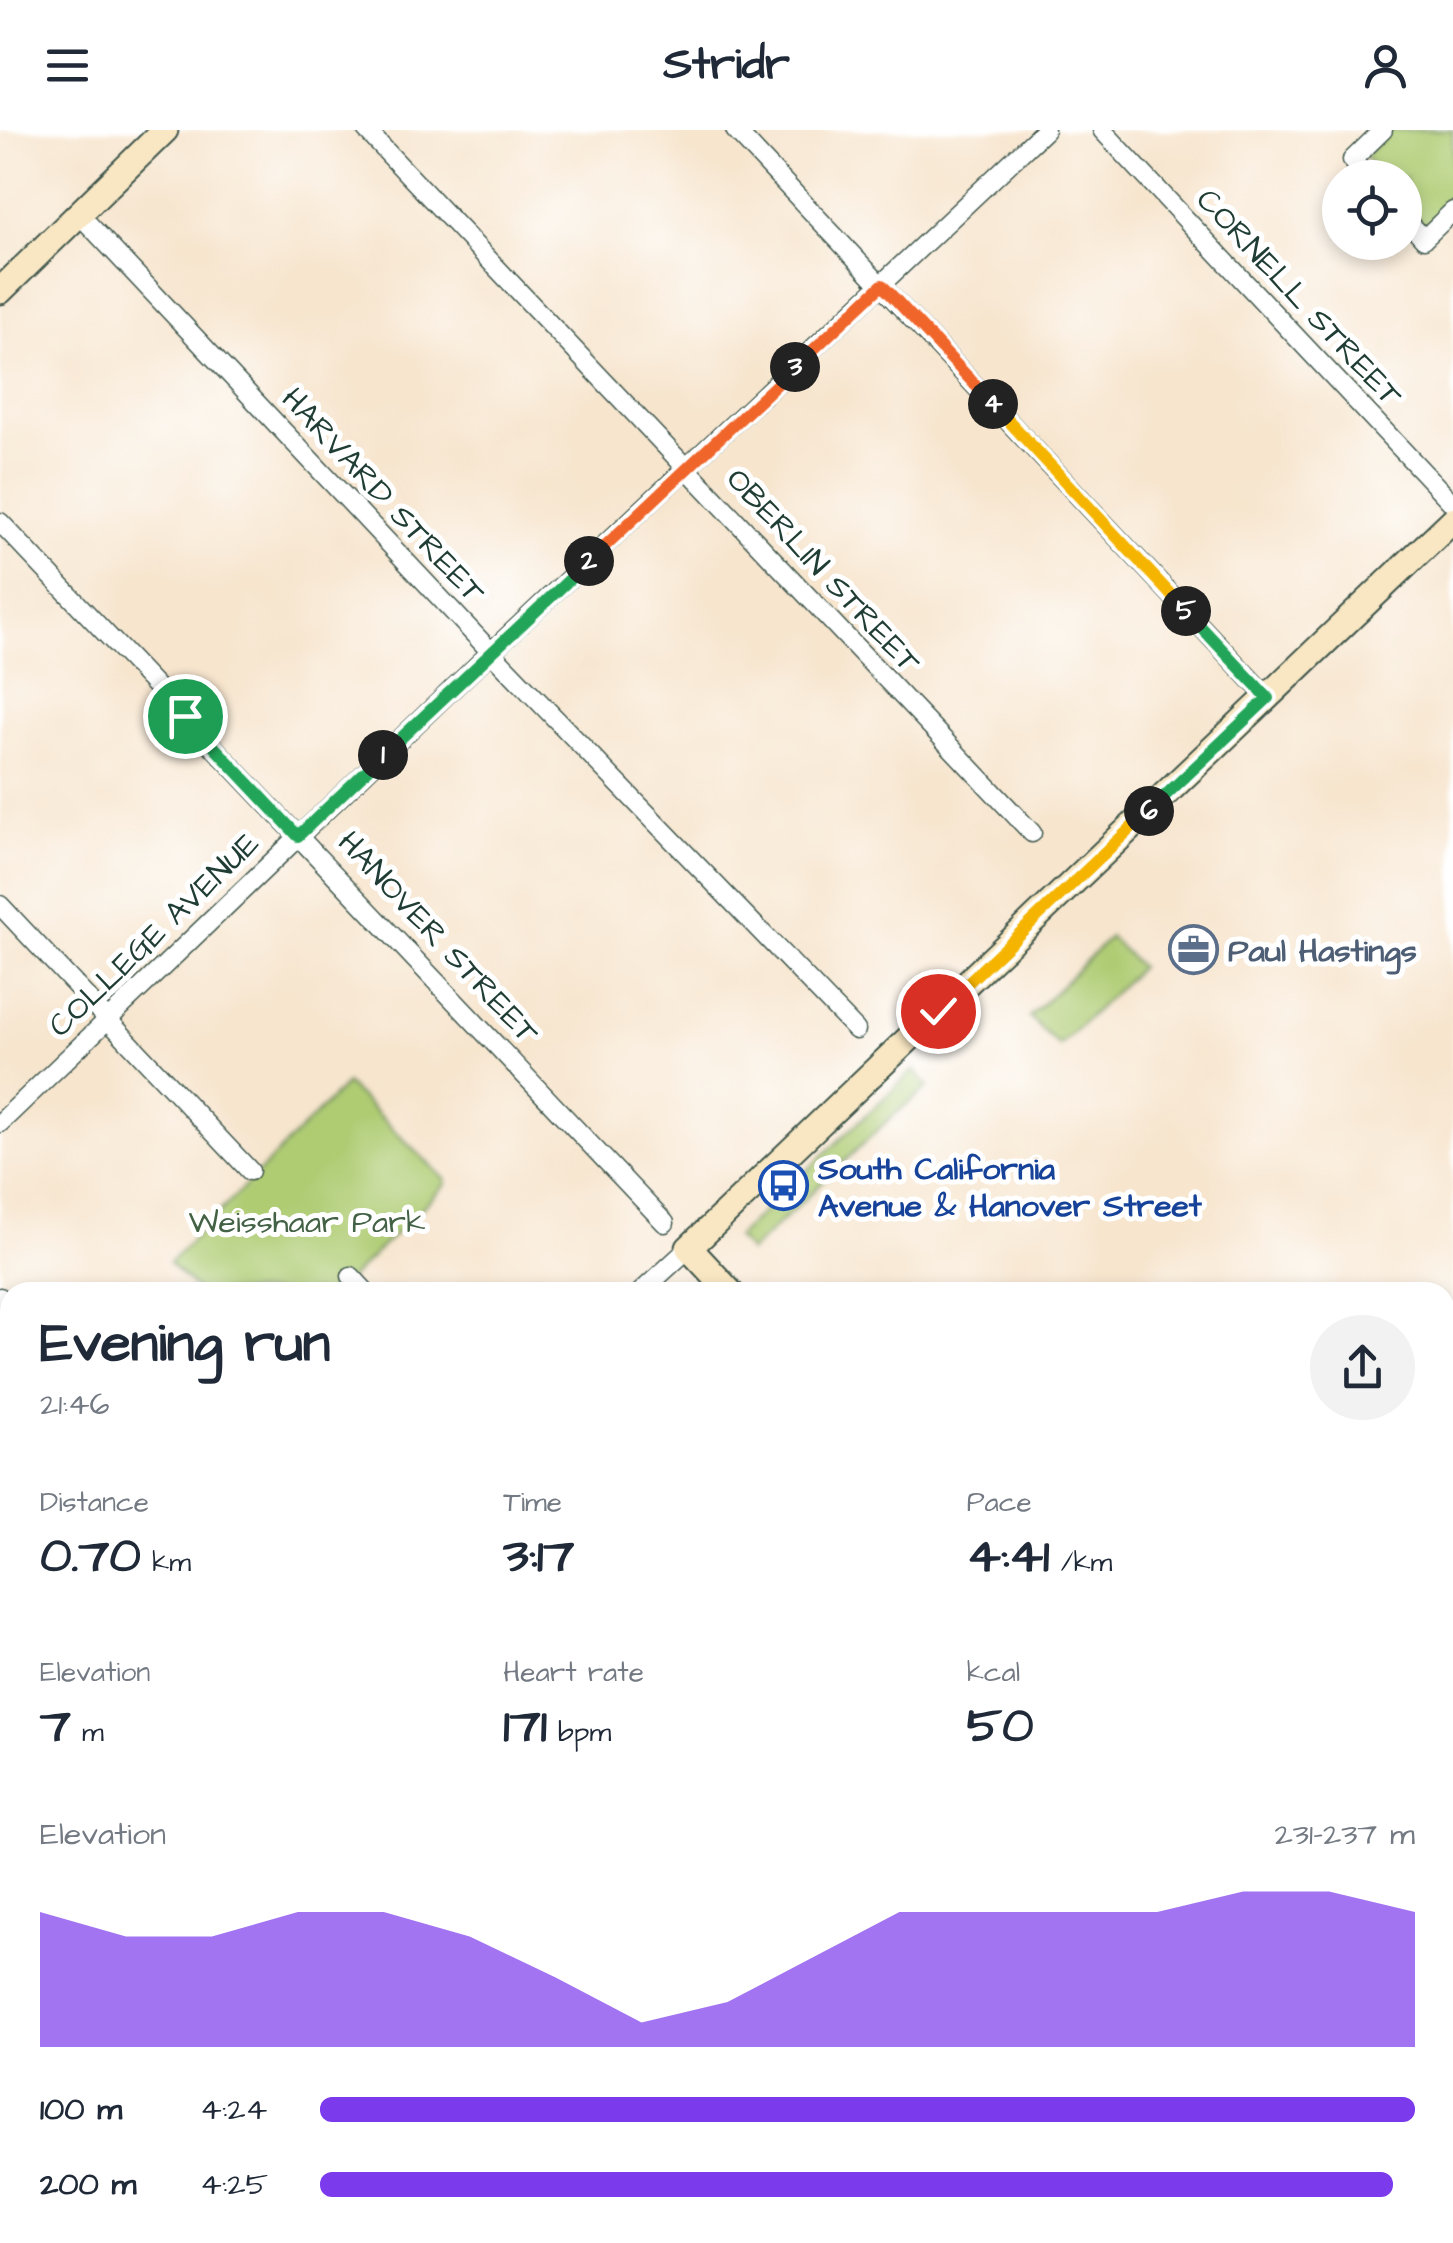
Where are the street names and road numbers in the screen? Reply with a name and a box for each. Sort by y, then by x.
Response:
street label: CORNELL STREET [1186,179,1412,417]
street label: HARVARD STREET [271,378,495,614]
street label: OBERLIN STREET [715,458,930,684]
street label: HANOVER STREET [327,821,549,1055]
street label: COLLEGE AVENUE [39,822,270,1048]

